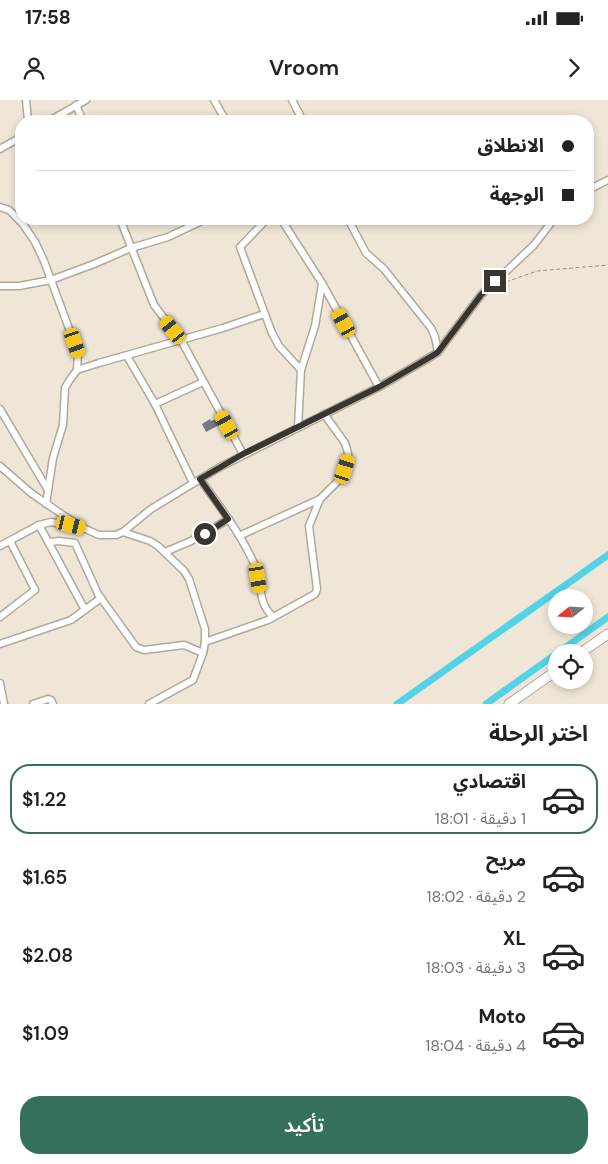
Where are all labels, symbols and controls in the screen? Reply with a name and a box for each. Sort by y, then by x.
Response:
text: 17:58 [25,5,71,30]
text: Vroom [269,53,339,82]
icon: person [20,54,48,82]
icon: forward [560,54,588,82]
text: الانطلاق [478,133,544,158]
text: الوجهة [490,182,544,207]
route end [484,270,506,292]
car [330,306,357,340]
car [157,314,188,346]
car [63,326,86,360]
car [213,408,240,442]
car [333,452,356,486]
car [54,514,87,536]
route start [194,523,216,545]
car [248,562,267,594]
north arrow [548,589,592,634]
map controls [548,589,593,689]
button: locate [548,644,593,689]
text: اختر الرحلة [489,719,588,748]
text: اقتصادي [453,769,526,794]
icon: car [541,777,586,822]
text: $1.22 [22,787,66,812]
text: 1 دقيقة · 18:01 [435,808,526,829]
text: مريح [486,847,526,872]
icon: car [541,855,586,900]
text: $1.65 [22,865,67,890]
text: 2 دقيقة · 18:02 [426,886,526,907]
text: XL [503,926,526,951]
icon: car [541,933,586,978]
text: $2.08 [22,943,73,968]
text: 3 دقيقة · 18:03 [426,957,526,978]
text: Moto [478,1004,526,1029]
icon: car [541,1011,586,1056]
text: $1.09 [22,1021,69,1046]
text: 4 دقيقة · 18:04 [425,1035,526,1056]
button: تأكيد [20,1096,588,1154]

